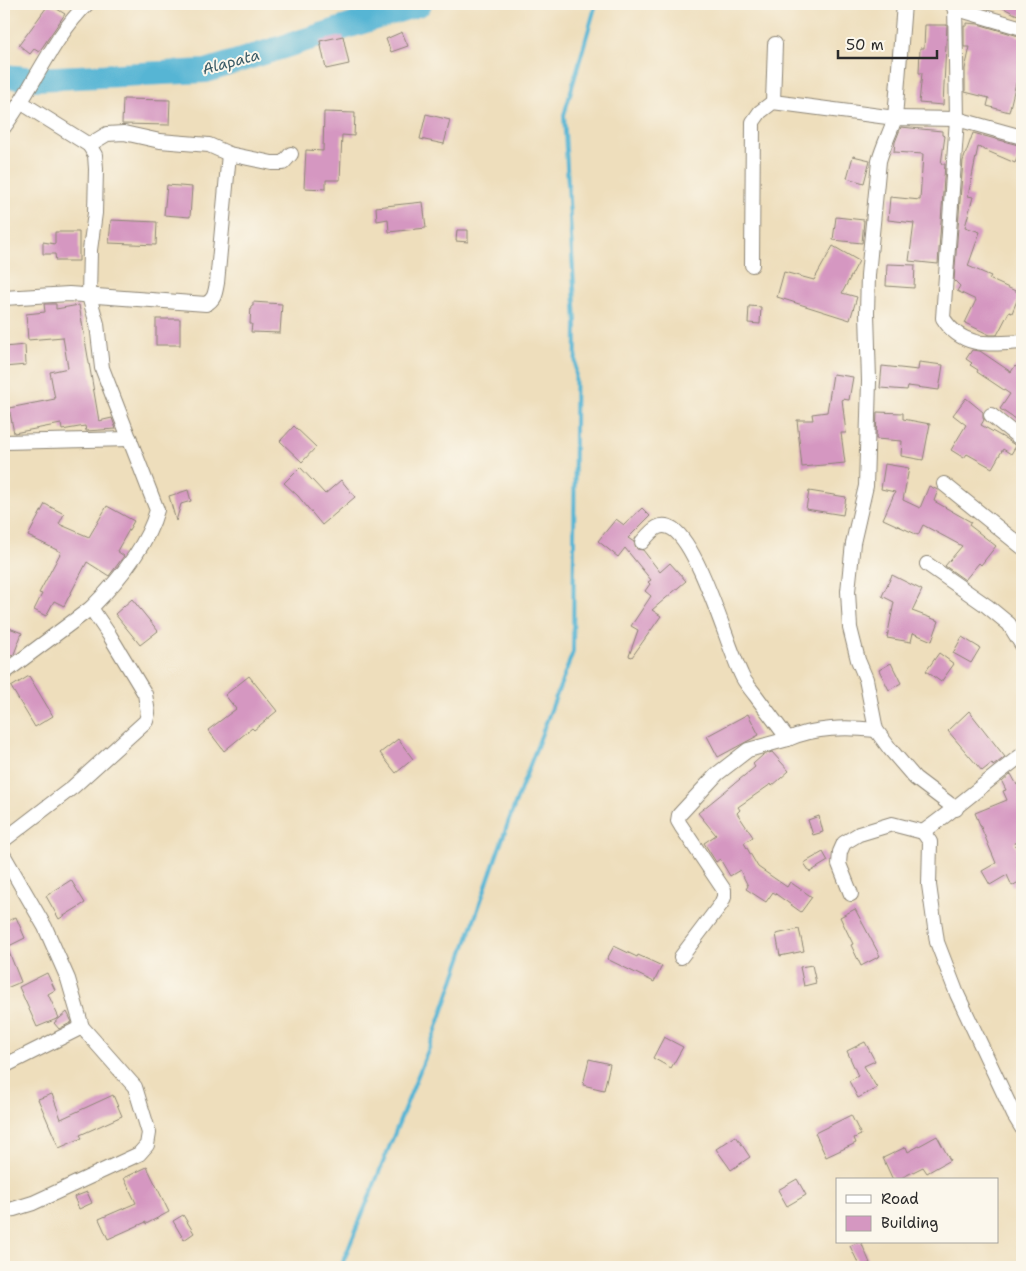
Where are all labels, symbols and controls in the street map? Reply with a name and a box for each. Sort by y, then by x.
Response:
scale bar [838,28,937,60]
text: 50 m [846,35,884,55]
water label: Alapata [200,45,262,79]
legend [836,1178,998,1244]
text: Road [881,1189,919,1209]
text: Building [881,1213,938,1233]

